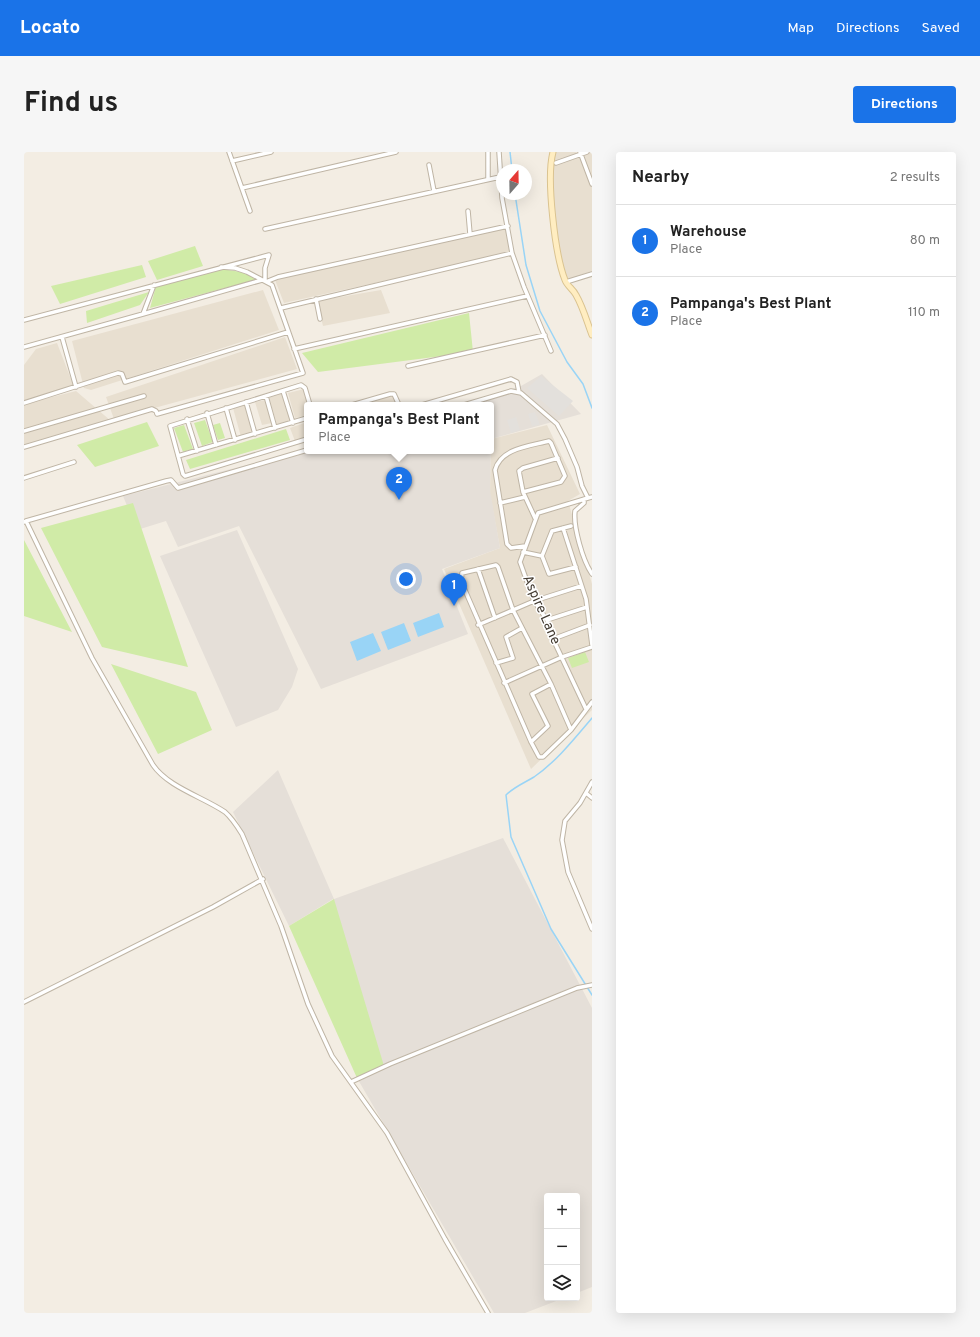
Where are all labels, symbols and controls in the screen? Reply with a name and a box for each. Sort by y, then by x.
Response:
text: Locato [20,16,80,40]
text: Map [788,20,814,37]
text: Directions [836,20,900,37]
text: Saved [922,20,960,37]
text: Find us [24,86,118,122]
button: Directions [853,86,956,123]
north arrow [496,164,532,200]
text: Nearby [632,167,689,189]
text: 2 results [890,170,940,186]
text: Warehouse [670,223,747,242]
text: 1 [642,233,648,249]
text: 80 m [910,233,940,249]
text: Place [670,242,702,258]
text: Pampanga's Best Plant [670,295,831,314]
text: 2 [641,305,649,321]
text: 110 m [908,305,940,321]
text: Place [670,314,702,330]
popup [304,402,494,454]
text: Pampanga's Best Plant [318,411,480,430]
text: Place [318,430,351,446]
pin: 2 [386,467,412,500]
your location [396,569,416,589]
pin: 1 [441,573,467,606]
street label: Aspire Lane [518,573,564,647]
map controls [544,1193,580,1301]
button: + [544,1193,580,1229]
button: − [544,1229,580,1265]
button: layers [544,1265,580,1301]

